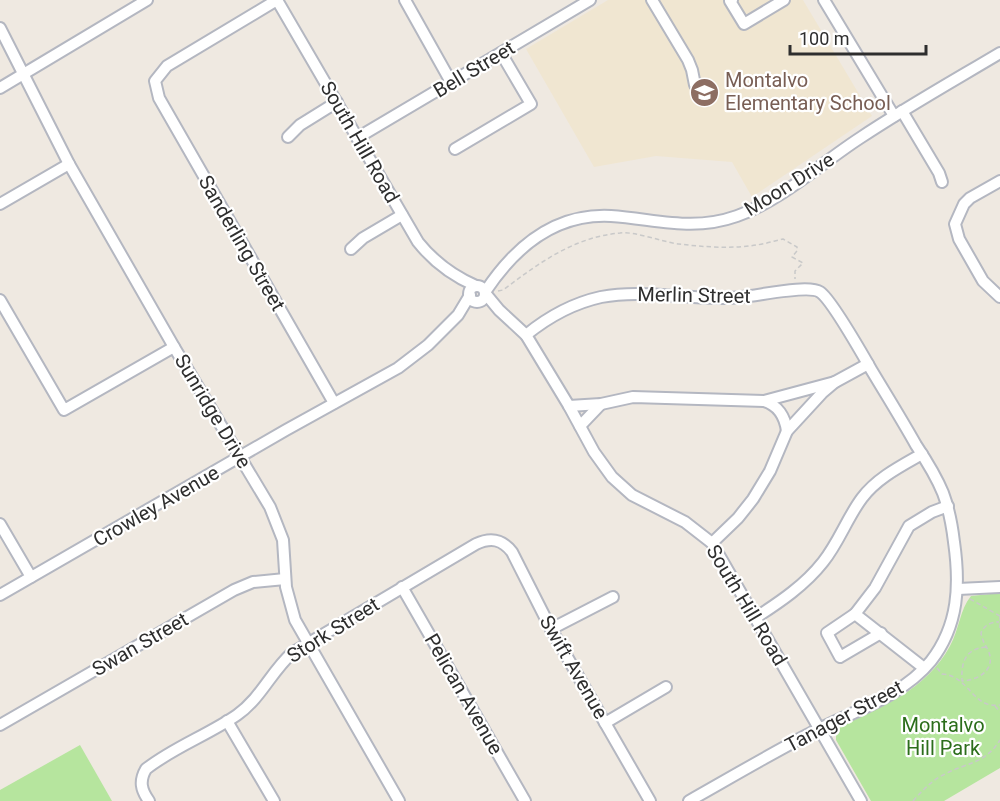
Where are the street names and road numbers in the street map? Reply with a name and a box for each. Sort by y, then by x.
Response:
street label: Bell Street [429,35,519,103]
street label: South Hill Road [315,77,405,207]
street label: Moon Drive [740,147,838,221]
street label: Sanderling Street [194,171,290,315]
street label: Merlin Street [637,282,751,308]
street label: Sunridge Drive [170,350,256,472]
street label: Crowley Avenue [89,460,223,552]
street label: South Hill Road [702,540,792,670]
street label: Stork Street [282,592,384,668]
street label: Swan Street [88,607,192,681]
street label: Swift Avenue [535,611,613,723]
street label: Pelican Avenue [420,629,508,759]
street label: Tanager Street [781,675,907,757]

